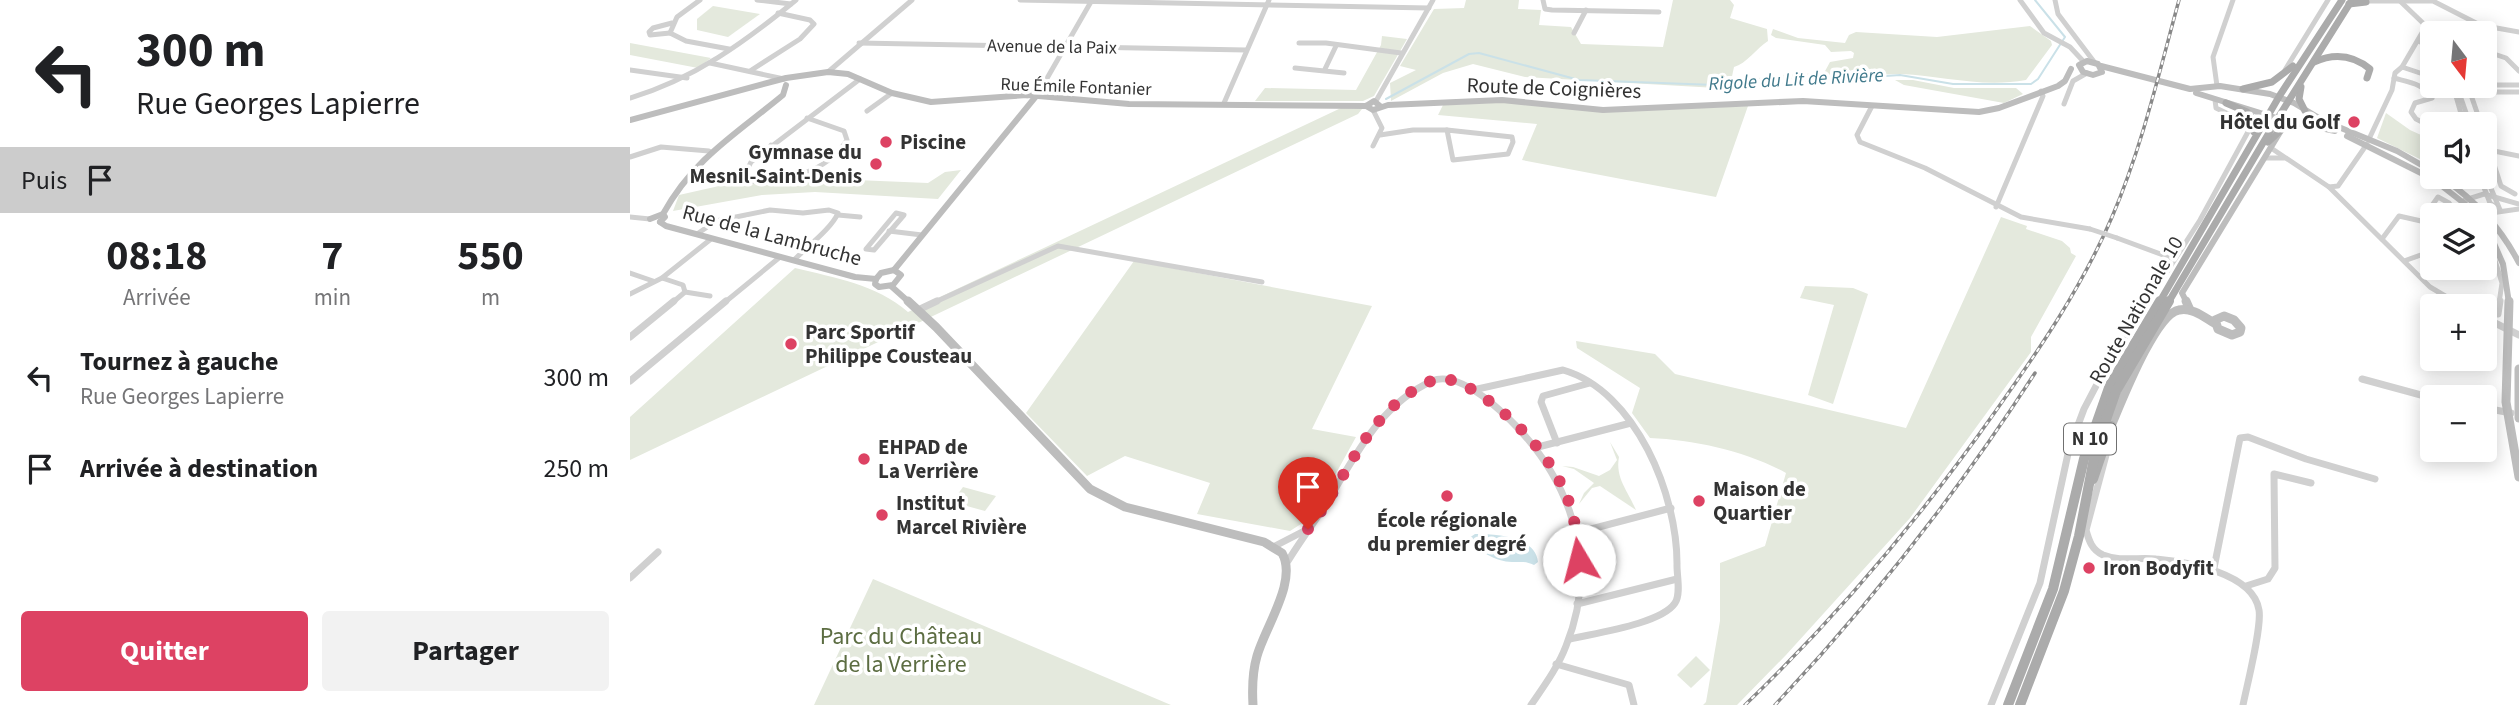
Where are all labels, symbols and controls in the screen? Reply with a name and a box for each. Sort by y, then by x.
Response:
text: 300 m [136,16,265,86]
north arrow [2420,21,2497,98]
map controls [2420,21,2497,462]
icon: left [21,28,112,119]
street label: Avenue de la Paix [987,33,1117,61]
water label: Rigole du Lit de Rivière [1708,62,1884,98]
street label: Route de Coignières [1466,70,1642,106]
street label: Rue Émile Fontanier [1000,72,1153,102]
text: Rue Georges Lapierre [136,81,420,127]
place label: Hôtel du Golf [2220,107,2341,137]
button: sound [2420,112,2497,189]
marker: Hôtel du Golf [2346,114,2362,130]
place label: Piscine [900,127,966,157]
marker: Piscine [878,134,894,150]
place label: Gymnase du Mesnil-Saint-Denis [689,137,862,191]
marker: Gymnase du Mesnil-Saint-Denis [868,156,884,172]
icon: arrive [81,161,119,199]
text: Puis [21,162,67,199]
street label: Rue de la Lambruche [679,197,865,273]
button: layers [2420,203,2497,280]
text: 08:18 [106,226,208,286]
text: 7 [321,226,343,286]
text: 550 [457,226,524,286]
street label: Route Nationale 10 [2081,230,2191,390]
text: Arrivée [123,281,191,314]
text: min [314,281,351,314]
text: m [481,281,500,314]
button: + [2420,294,2497,371]
place label: Parc Sportif Philippe Cousteau [805,317,972,371]
marker: Parc Sportif Philippe Cousteau [783,336,799,352]
text: Tournez à gauche [80,343,279,380]
icon: left [21,359,59,397]
text: 300 m [543,359,609,396]
text: Rue Georges Lapierre [80,380,284,413]
button: − [2420,385,2497,462]
road number: N 10 [2064,424,2116,454]
place label: EHPAD de La Verrière [878,432,979,486]
icon: arrive [21,450,59,488]
text: Arrivée à destination [80,450,318,487]
text: 250 m [543,450,609,487]
marker: EHPAD de La Verrière [856,451,872,467]
pin [1278,457,1338,529]
icon: arrive [1289,468,1327,506]
place label: Maison de Quartier [1713,474,1806,528]
place label: Institut Marcel Rivière [896,488,1027,542]
marker: École régionale du premier degré [1439,488,1455,504]
marker: Maison de Quartier [1691,493,1707,509]
place label: École régionale du premier degré [1367,505,1527,559]
marker: Institut Marcel Rivière [874,507,890,523]
position arrow [1542,523,1616,597]
place label: Iron Bodyfit [2103,553,2214,583]
marker: Iron Bodyfit [2081,560,2097,576]
button: Quitter [21,611,308,691]
button: Partager [322,611,609,691]
park label: Parc du Château de la Verrière [820,619,982,682]

